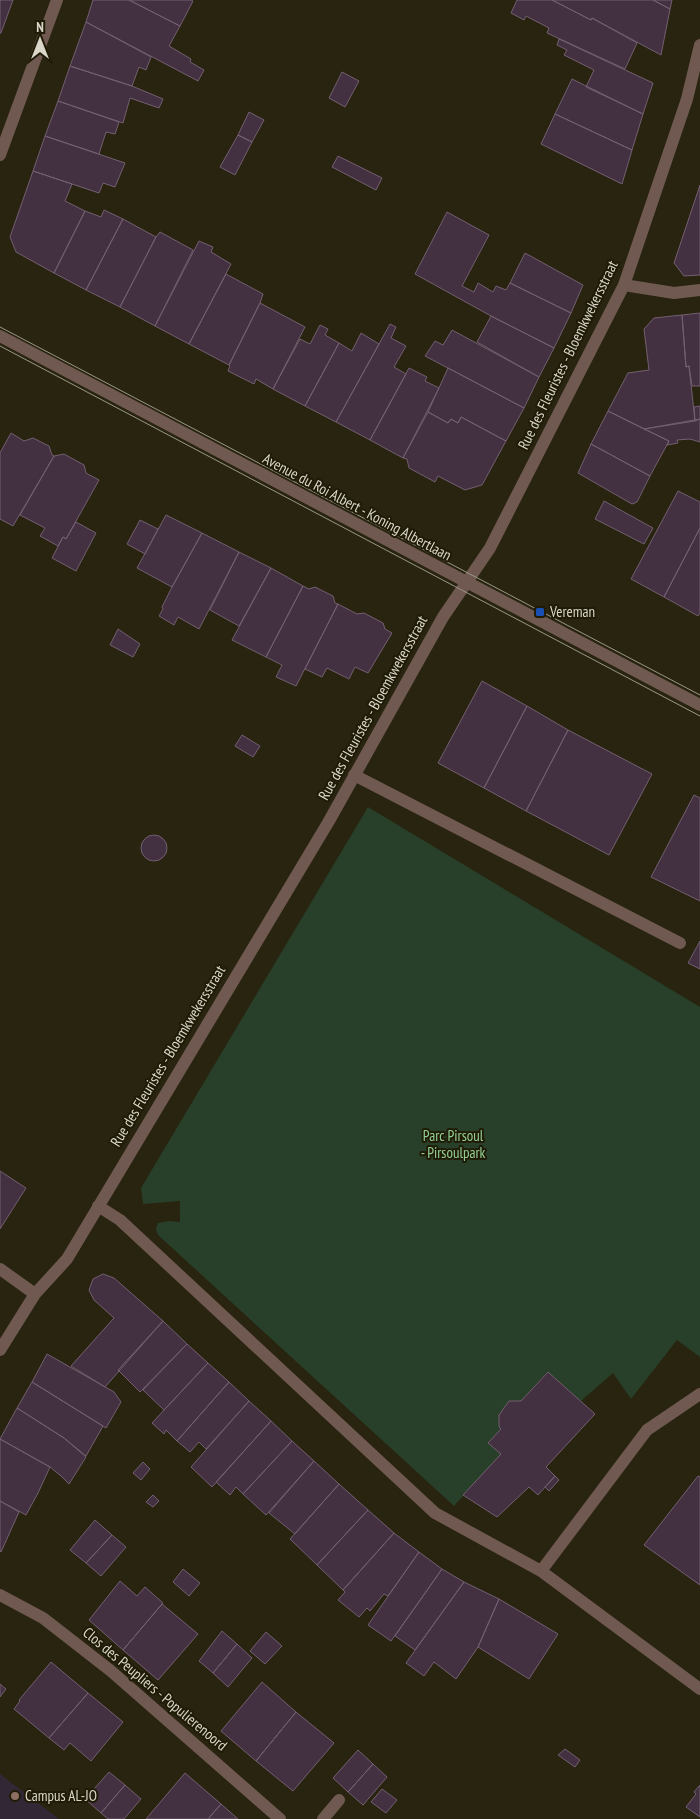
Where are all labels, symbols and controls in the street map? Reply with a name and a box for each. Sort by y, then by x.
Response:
north arrow [15,15,65,65]
text: N [36,18,44,36]
street label: Rue des Fleuristes - Bloemkwekersstraat [513,257,622,452]
street label: Avenue du Roi Albert - Koning Albertlaan [260,449,455,564]
place label: Vereman [549,602,595,621]
marker: Vereman [534,606,546,618]
street label: Rue des Fleuristes - Bloemkwekersstraat [314,612,431,803]
street label: Rue des Fleuristes - Bloemkwekersstraat [106,962,229,1150]
park label: Parc Pirsoul - Pirsoulpark [421,1126,486,1162]
street label: Clos des Peupliers - Populierenoord [79,1623,231,1755]
place label: Campus AL-JO [25,1786,97,1805]
marker: Campus AL-JO [9,1790,21,1802]

